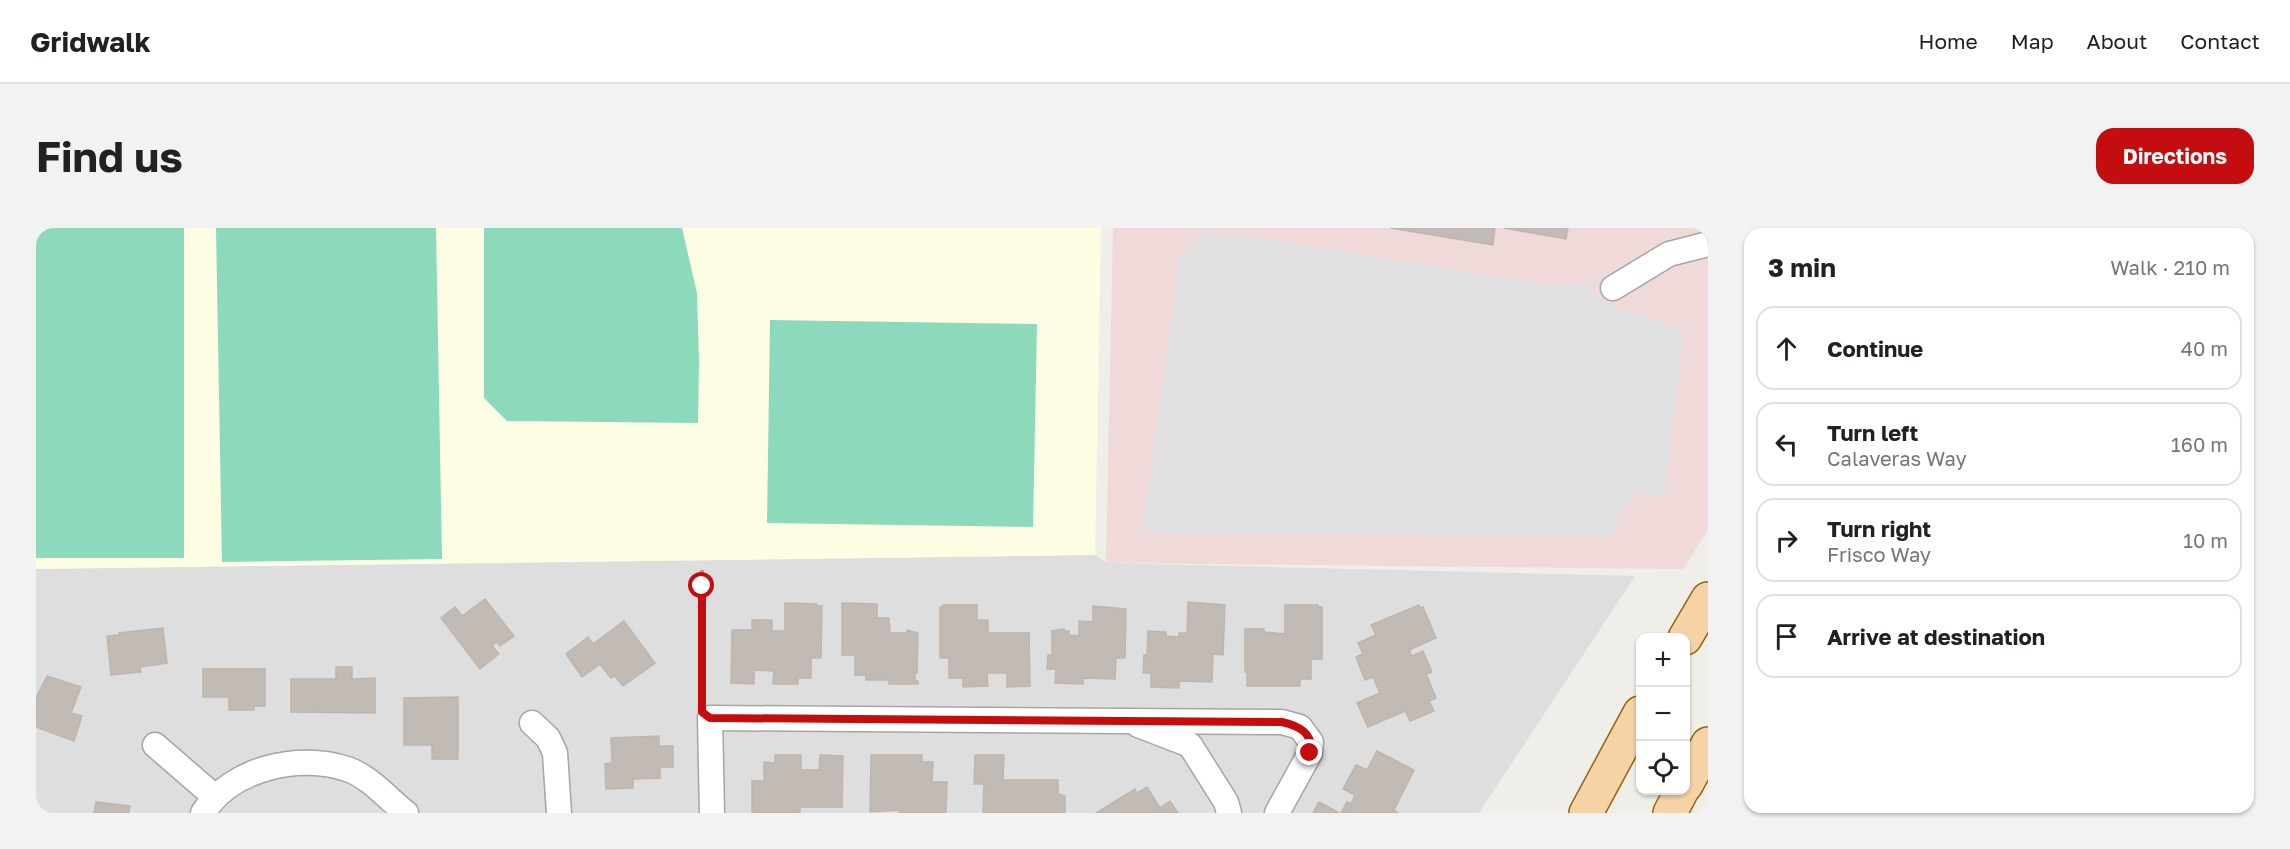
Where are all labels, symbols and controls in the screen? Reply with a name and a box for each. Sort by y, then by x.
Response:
text: Gridwalk [30,25,151,58]
text: Home [1918,28,1978,54]
text: Map [2011,28,2054,54]
text: About [2087,28,2147,54]
text: Contact [2180,28,2260,54]
button: Directions [2096,128,2254,184]
text: Find us [36,131,183,181]
text: 3 min [1768,252,1836,283]
text: Walk · 210 m [2110,255,2230,279]
icon: ahead [1770,332,1803,365]
text: Continue [1827,335,1923,362]
text: 40 m [2181,336,2228,360]
text: Turn left [1827,419,1918,446]
icon: left [1770,428,1803,461]
text: 160 m [2171,432,2228,456]
text: Calaveras Way [1827,446,1967,470]
text: Turn right [1827,515,1931,542]
icon: right [1770,524,1803,557]
text: 10 m [2183,528,2228,552]
text: Frisco Way [1827,542,1931,566]
route start [688,572,714,598]
icon: arrive [1770,620,1803,653]
text: Arrive at destination [1827,623,2045,650]
map controls [1636,633,1690,795]
button: + [1636,633,1690,687]
button: − [1636,687,1690,741]
route end [1296,739,1322,765]
button: locate [1636,741,1690,795]

